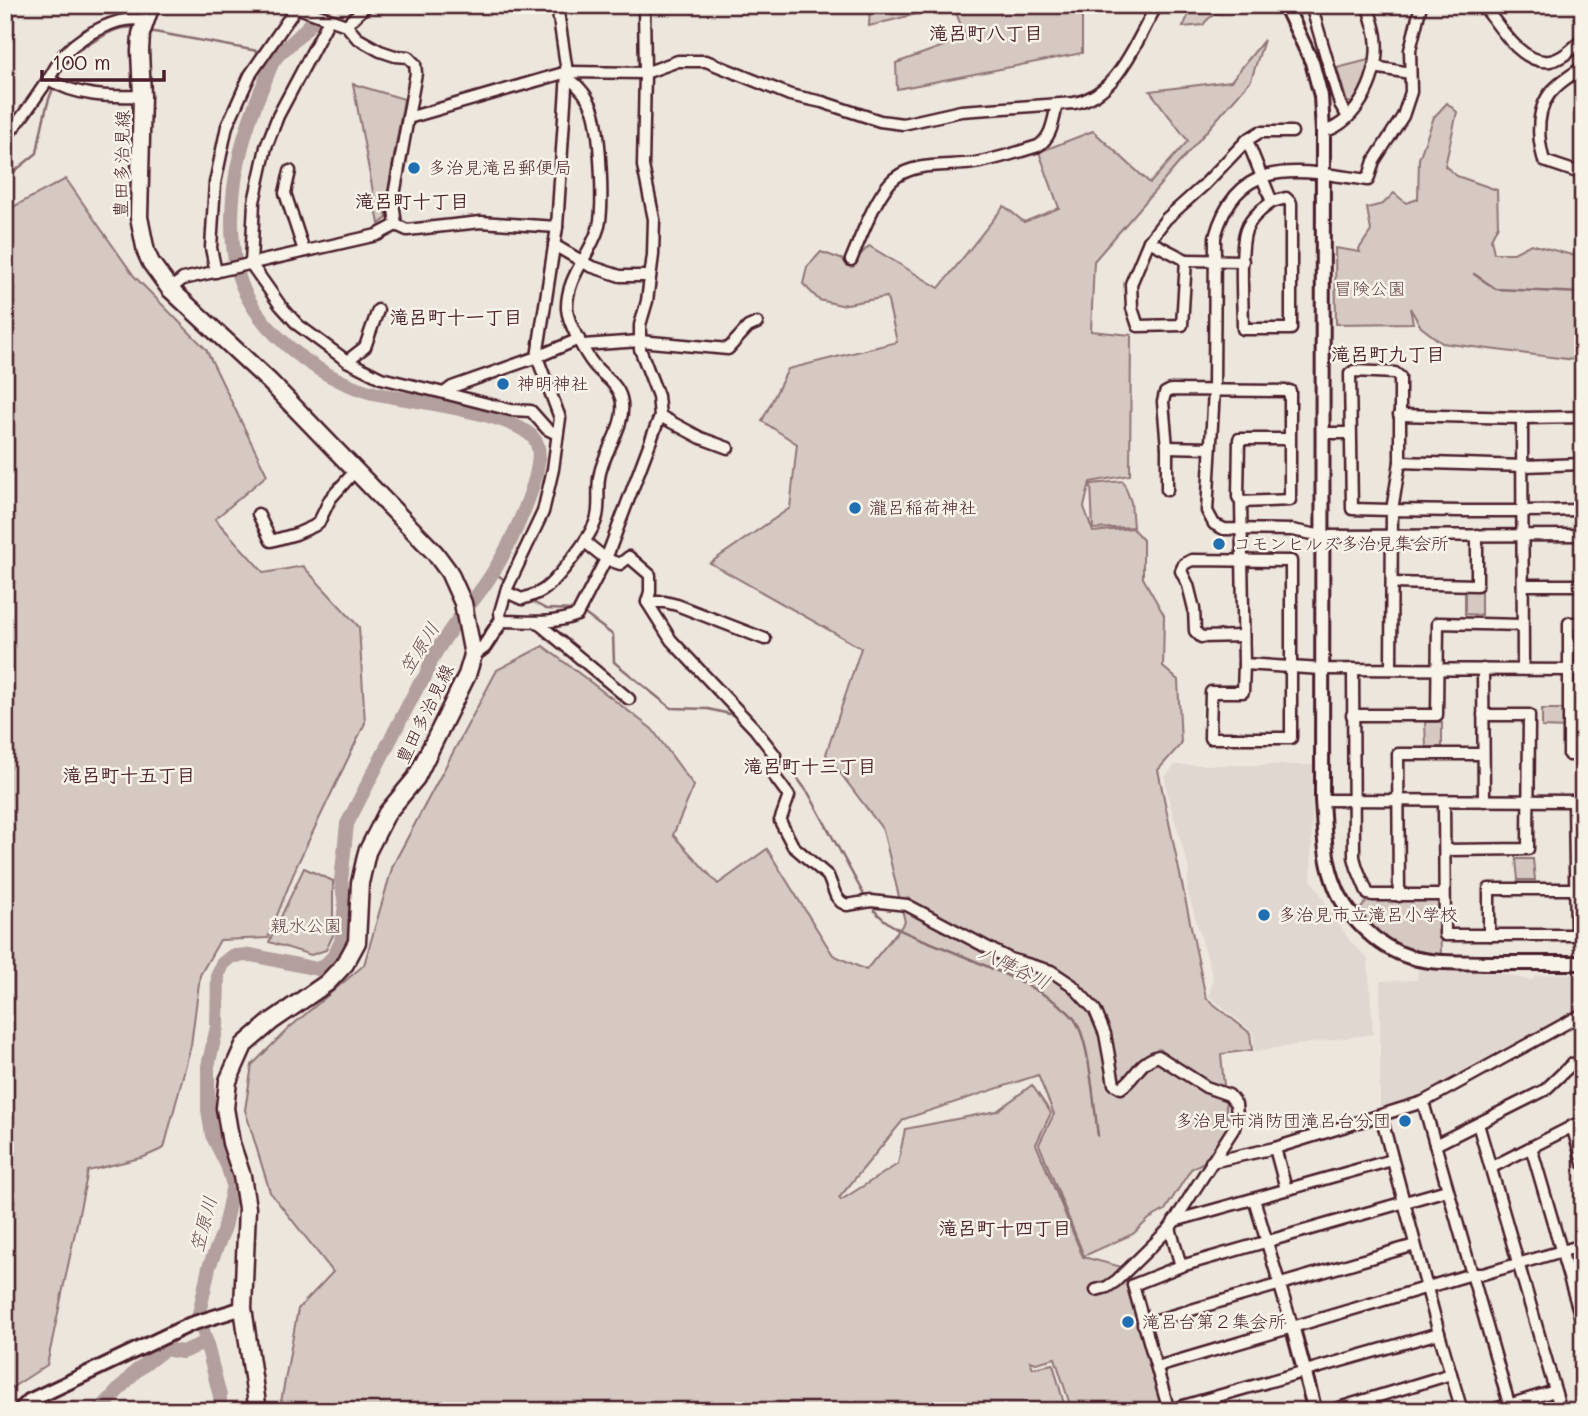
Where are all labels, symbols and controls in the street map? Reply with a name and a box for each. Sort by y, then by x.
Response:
district label: 滝呂町八丁目 [929,20,1043,45]
scale bar [42,38,164,82]
text: 100 m [52,48,111,75]
street label: 豊田多治見線 [108,110,134,218]
place label: 多治見滝呂郵便局 [428,155,572,179]
marker: 多治見滝呂郵便局 [406,160,422,176]
district label: 滝呂町十丁目 [355,188,469,213]
park label: 冒険公園 [1334,276,1406,300]
district label: 滝呂町十一丁目 [389,304,523,329]
district label: 滝呂町九丁目 [1331,341,1445,366]
place label: 神明神社 [517,371,589,395]
marker: 神明神社 [495,376,511,392]
place label: 瀧呂稲荷神社 [869,495,977,519]
marker: 瀧呂稲荷神社 [847,500,863,516]
place label: コモンヒルズ多治見集会所 [1233,531,1449,555]
marker: コモンヒルズ多治見集会所 [1211,536,1227,552]
water label: 笠原川 [393,617,444,679]
street label: 豊田多治見線 [390,660,459,767]
district label: 滝呂町十三丁目 [743,753,877,778]
district label: 滝呂町十五丁目 [62,762,196,787]
place label: 多治見市立滝呂小学校 [1278,902,1458,926]
marker: 多治見市立滝呂小学校 [1256,907,1272,923]
park label: 親水公園 [270,913,342,937]
water label: 八陣谷川 [976,939,1055,994]
place label: 多治見市消防団滝呂台分団 [1175,1108,1391,1132]
marker: 多治見市消防団滝呂台分団 [1397,1113,1413,1129]
water label: 笠原川 [183,1193,222,1255]
district label: 滝呂町十四丁目 [938,1215,1072,1240]
place label: 滝呂台第２集会所 [1142,1309,1286,1333]
marker: 滝呂台第２集会所 [1120,1314,1136,1330]

